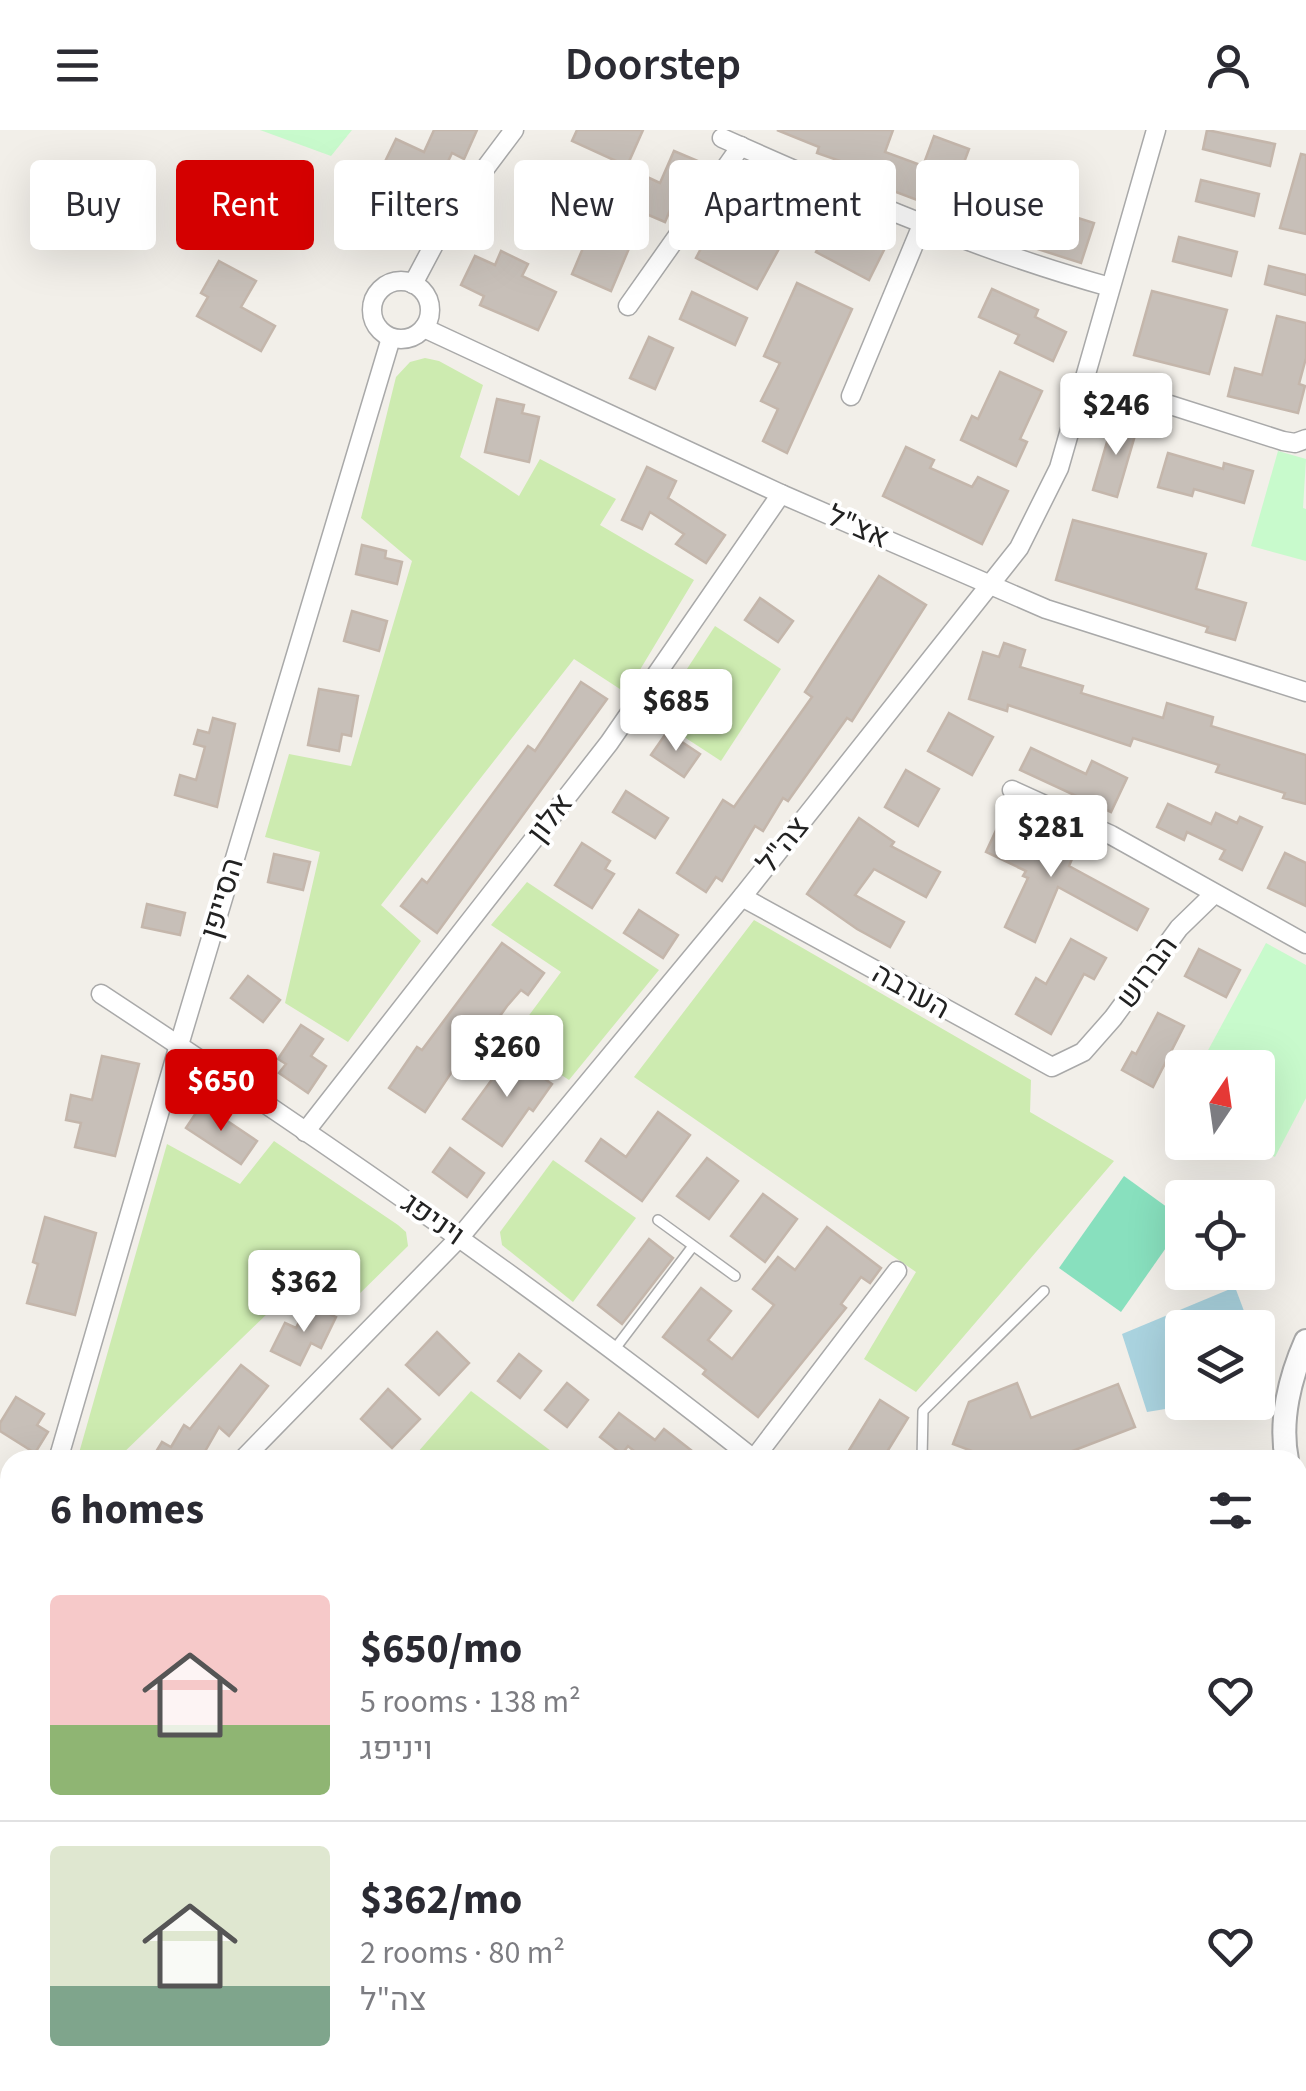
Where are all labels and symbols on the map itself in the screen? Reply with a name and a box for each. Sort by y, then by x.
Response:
pin: $246 [1057,373,1175,458]
street label: אצ"ל [820,494,896,560]
pin: $685 [617,669,735,754]
street label: אלון [517,784,583,852]
pin: $281 [992,795,1110,880]
street label: צה"ל [747,807,819,883]
street label: הסייפן [189,852,255,944]
street label: הברוש [1106,927,1188,1017]
street label: הערבה [864,952,958,1030]
pin: $260 [448,1015,566,1100]
pin: $650 [162,1049,280,1134]
north arrow [1165,1050,1275,1160]
street label: ויניפג [393,1182,473,1256]
pin: $362 [245,1250,363,1335]

